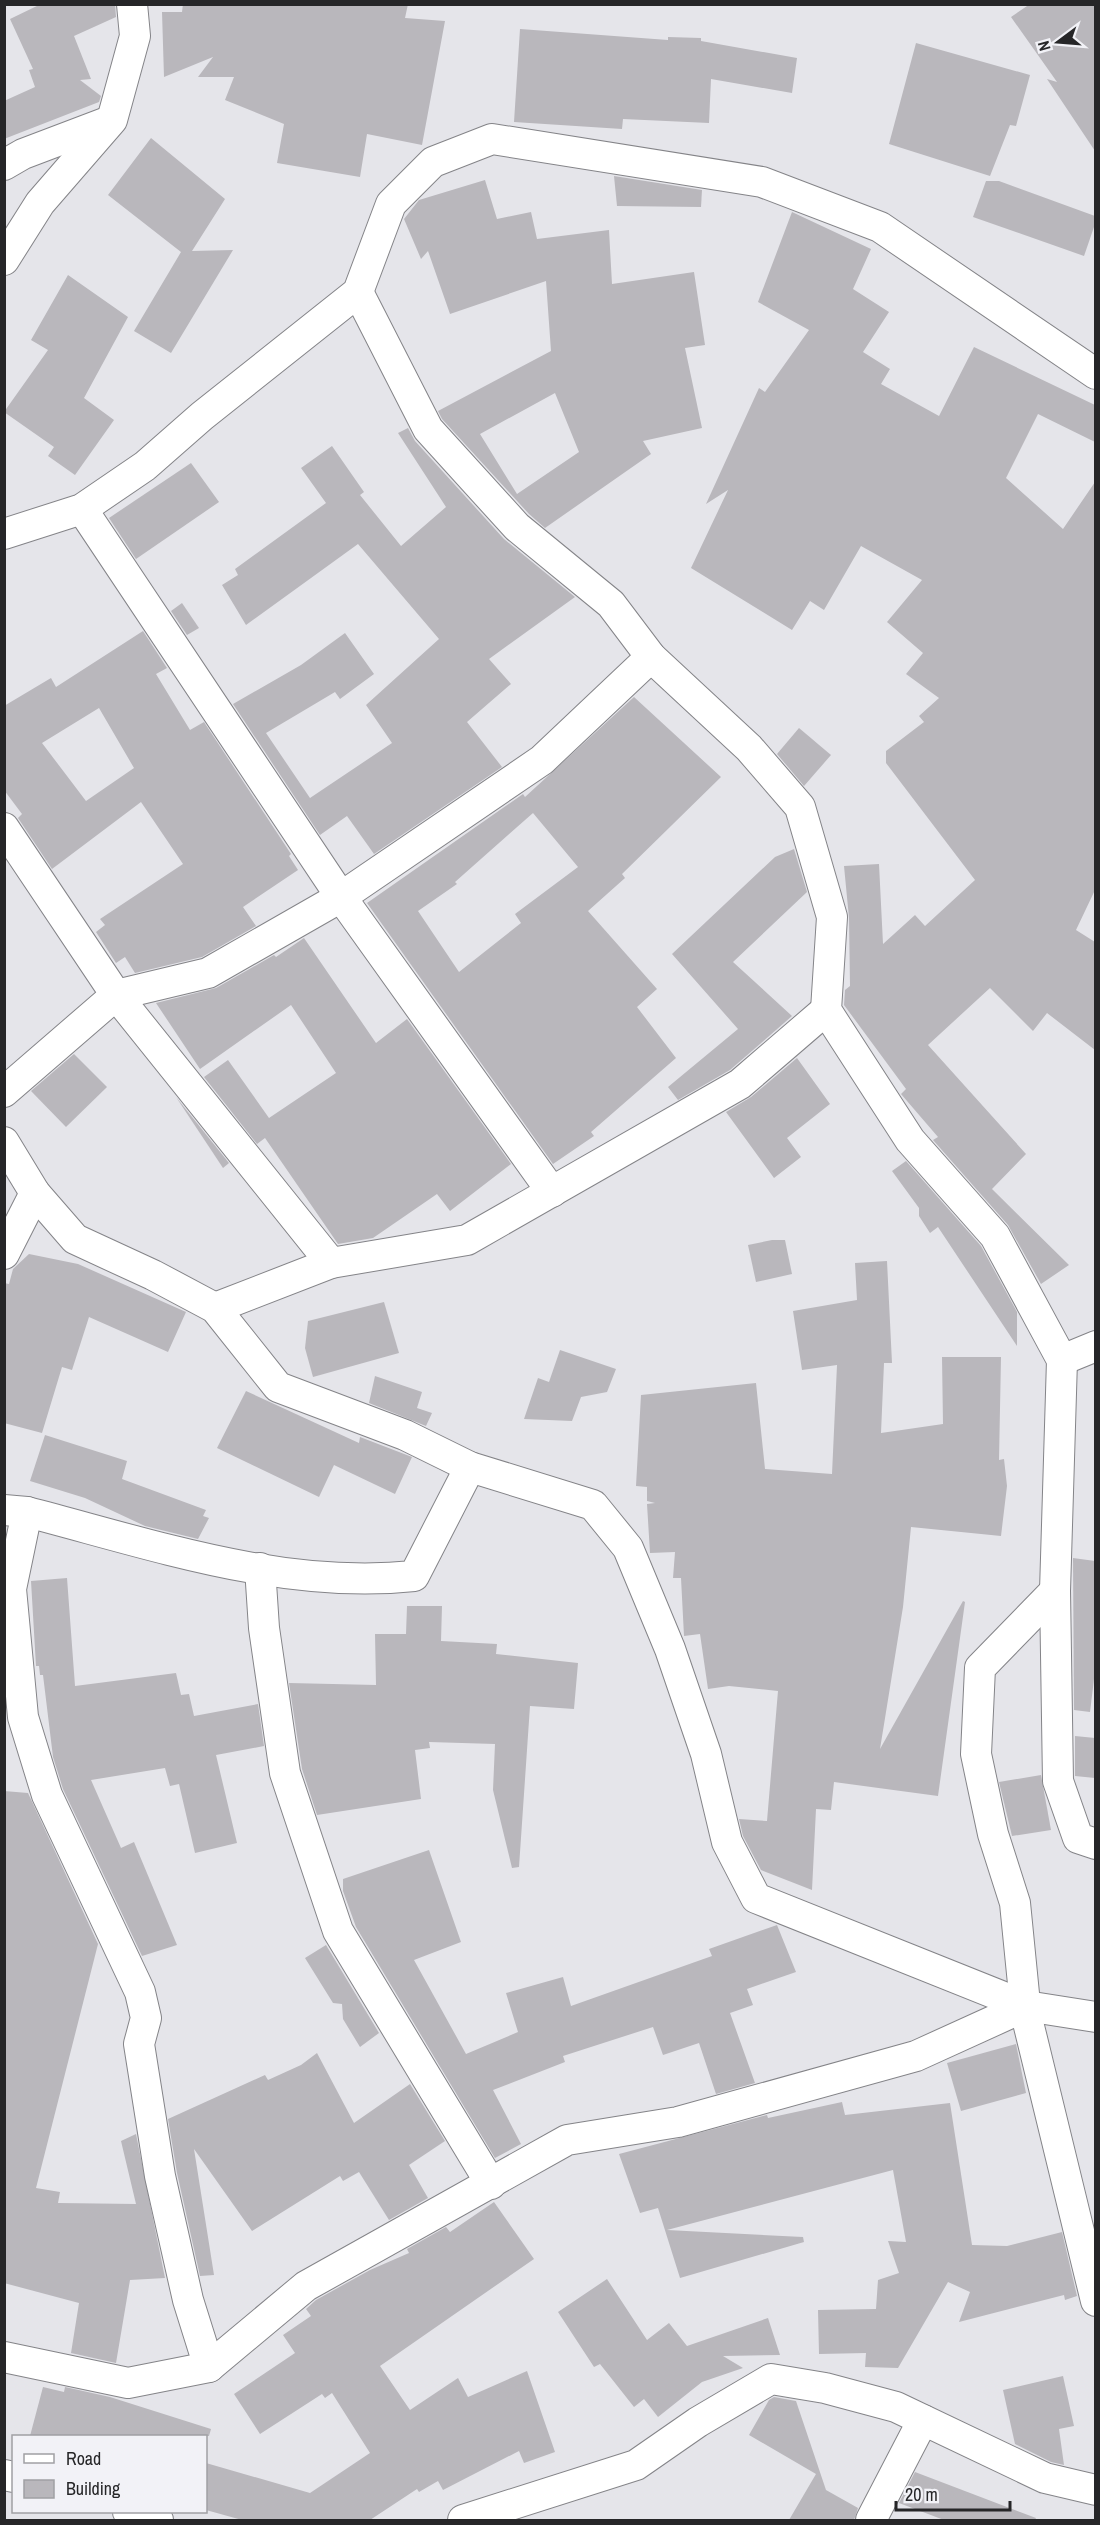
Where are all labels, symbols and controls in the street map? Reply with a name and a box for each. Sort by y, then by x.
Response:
north arrow [1028,12,1088,72]
text: N [1032,39,1055,54]
legend [12,2435,207,2513]
text: Road [66,2446,101,2471]
scale bar [896,2474,1010,2512]
text: Building [66,2476,121,2501]
text: 20 m [905,2482,938,2507]

